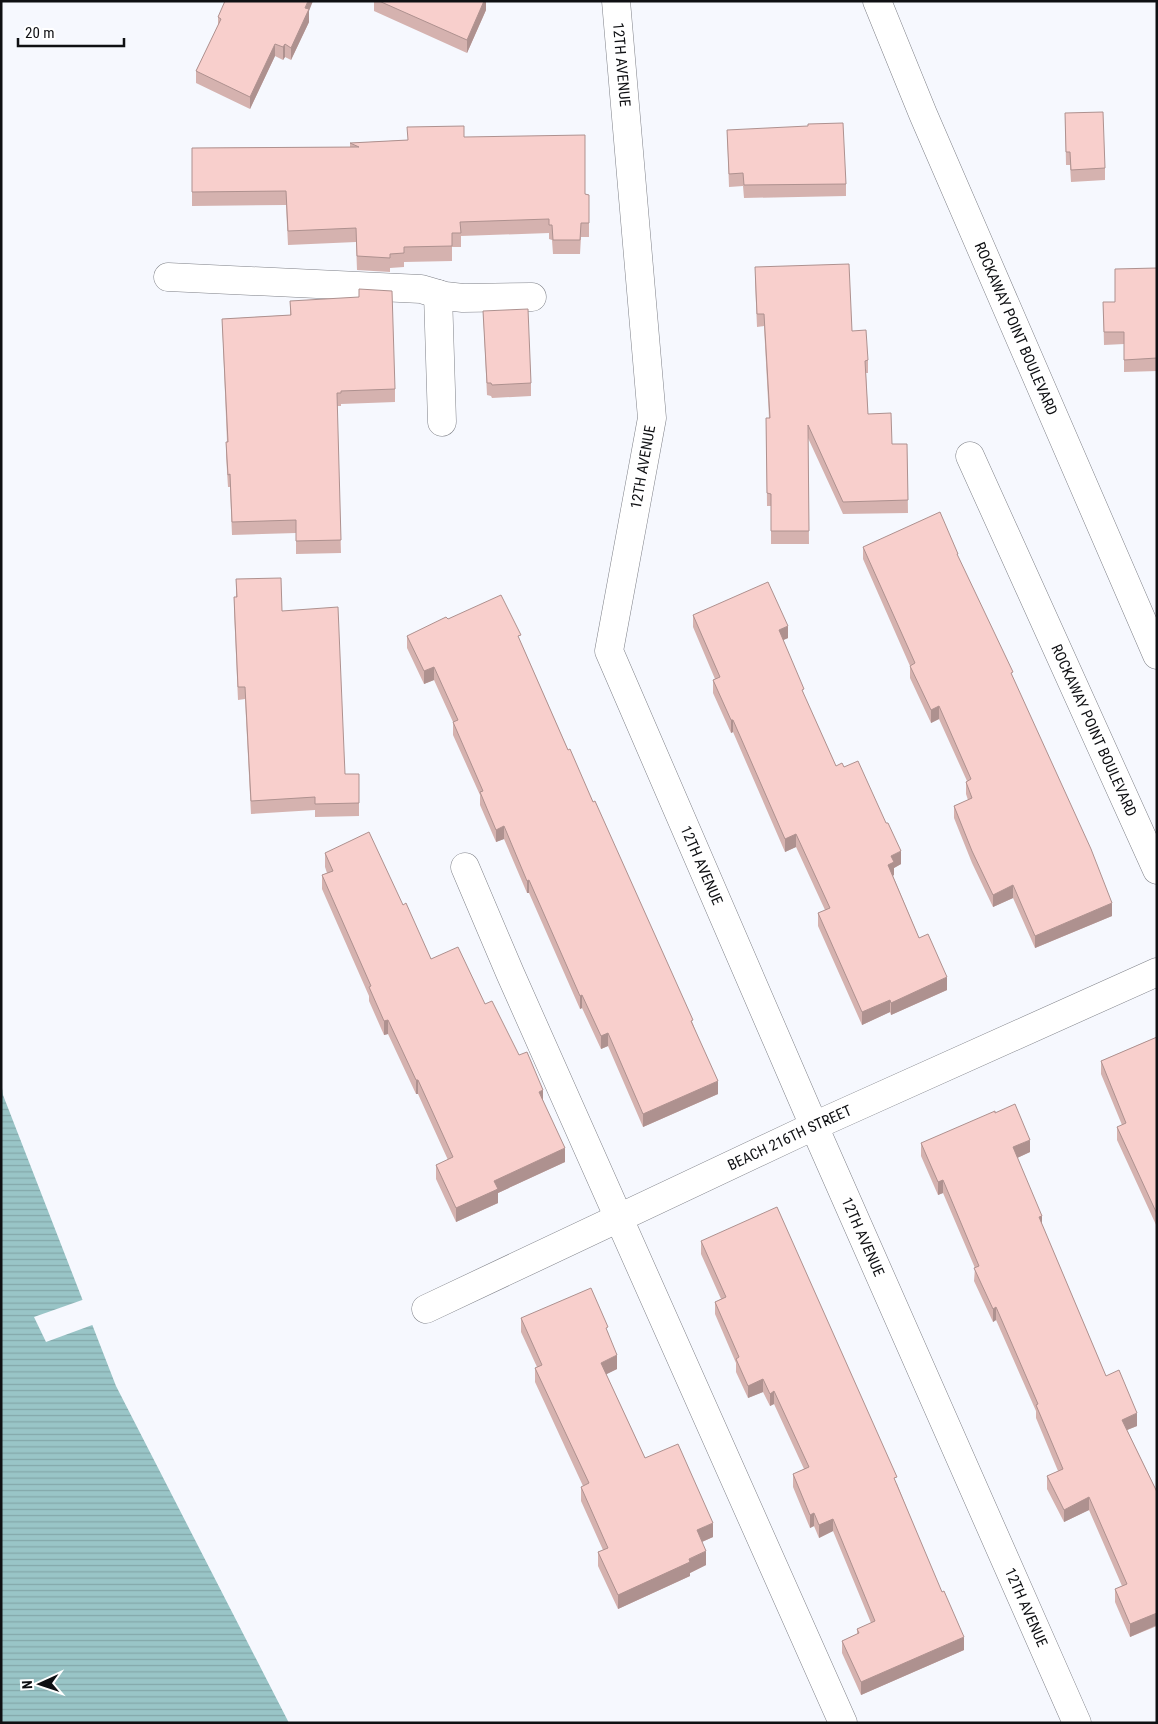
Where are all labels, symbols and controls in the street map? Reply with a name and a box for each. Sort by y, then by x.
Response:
scale bar [18,15,124,47]
street label: 12TH AVENUE [609,22,634,108]
text: 20 m [25,24,55,42]
street label: ROCKAWAY POINT BOULEVARD [971,239,1061,418]
street label: 12TH AVENUE [627,424,659,510]
street label: ROCKAWAY POINT BOULEVARD [1047,641,1141,819]
street label: 12TH AVENUE [677,823,727,908]
street label: BEACH 216TH STREET [725,1101,855,1174]
street label: 12TH AVENUE [838,1195,888,1279]
street label: 12TH AVENUE [1001,1565,1051,1650]
north arrow [15,1659,65,1709]
text: N [19,1680,35,1689]

